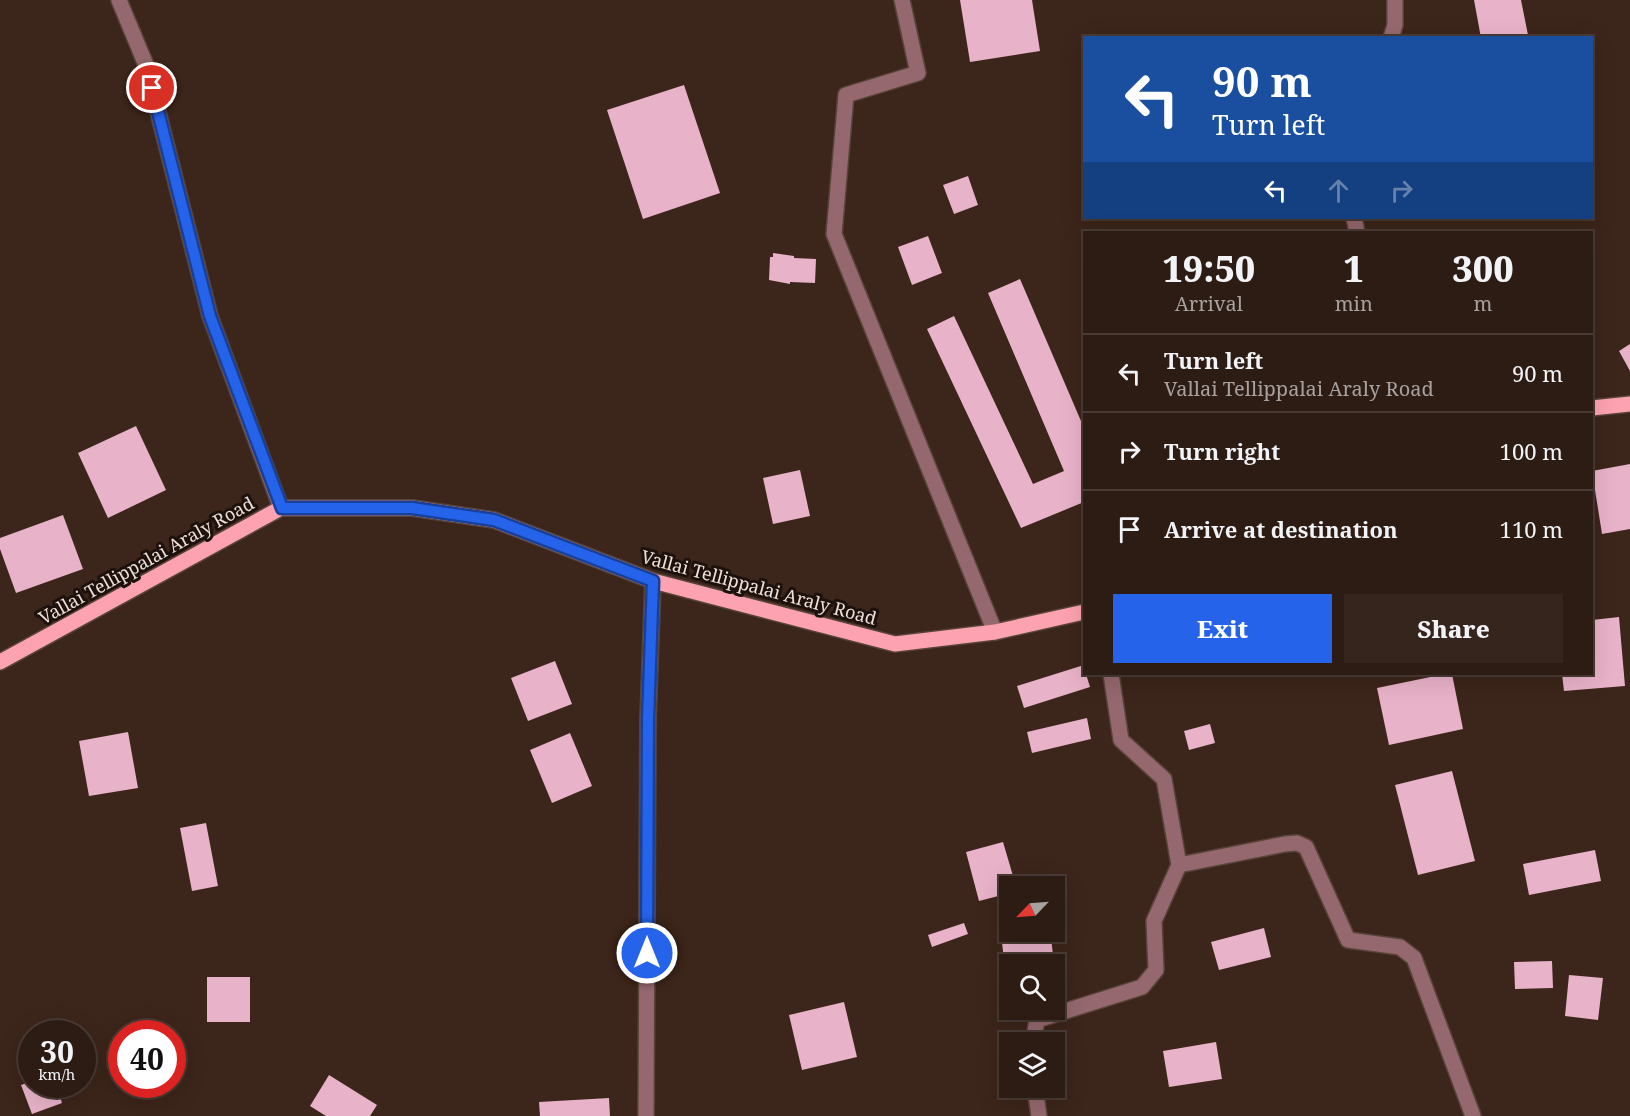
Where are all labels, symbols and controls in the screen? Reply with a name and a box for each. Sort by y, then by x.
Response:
text: 90 m [1212,52,1312,109]
icon: left [1113,60,1191,138]
pin [126,62,177,113]
icon: arrive [135,71,168,104]
text: Turn left [1212,106,1325,143]
icon: left [1259,174,1292,207]
icon: ahead [1322,174,1355,207]
icon: right [1385,174,1418,207]
text: 19:50 [1162,244,1255,293]
text: 1 [1344,244,1364,293]
text: 300 [1452,244,1514,293]
text: Arrival [1175,290,1243,317]
text: min [1335,290,1373,317]
text: m [1474,290,1492,317]
text: Turn left [1164,345,1263,375]
icon: left [1113,357,1146,390]
text: 90 m [1512,358,1563,388]
text: Vallai Tellippalai Araly Road [1164,375,1434,402]
icon: right [1113,435,1146,468]
text: Turn right [1164,436,1280,466]
text: 100 m [1500,436,1563,466]
street label: Vallai Tellippalai Araly Road [34,491,258,629]
icon: arrive [1113,513,1146,546]
text: Arrive at destination [1164,514,1398,544]
text: 110 m [1500,514,1563,544]
street label: Vallai Tellippalai Araly Road [639,544,879,630]
button: Exit [1113,594,1332,663]
button: Share [1344,594,1563,663]
north arrow [999,876,1065,942]
map controls [999,876,1065,1098]
position arrow [615,921,679,985]
button: search [999,954,1065,1020]
speed limit sign: 40 [108,1020,186,1098]
text: 30 [40,1031,74,1072]
button: layers [999,1032,1065,1098]
text: km/h [39,1064,75,1084]

